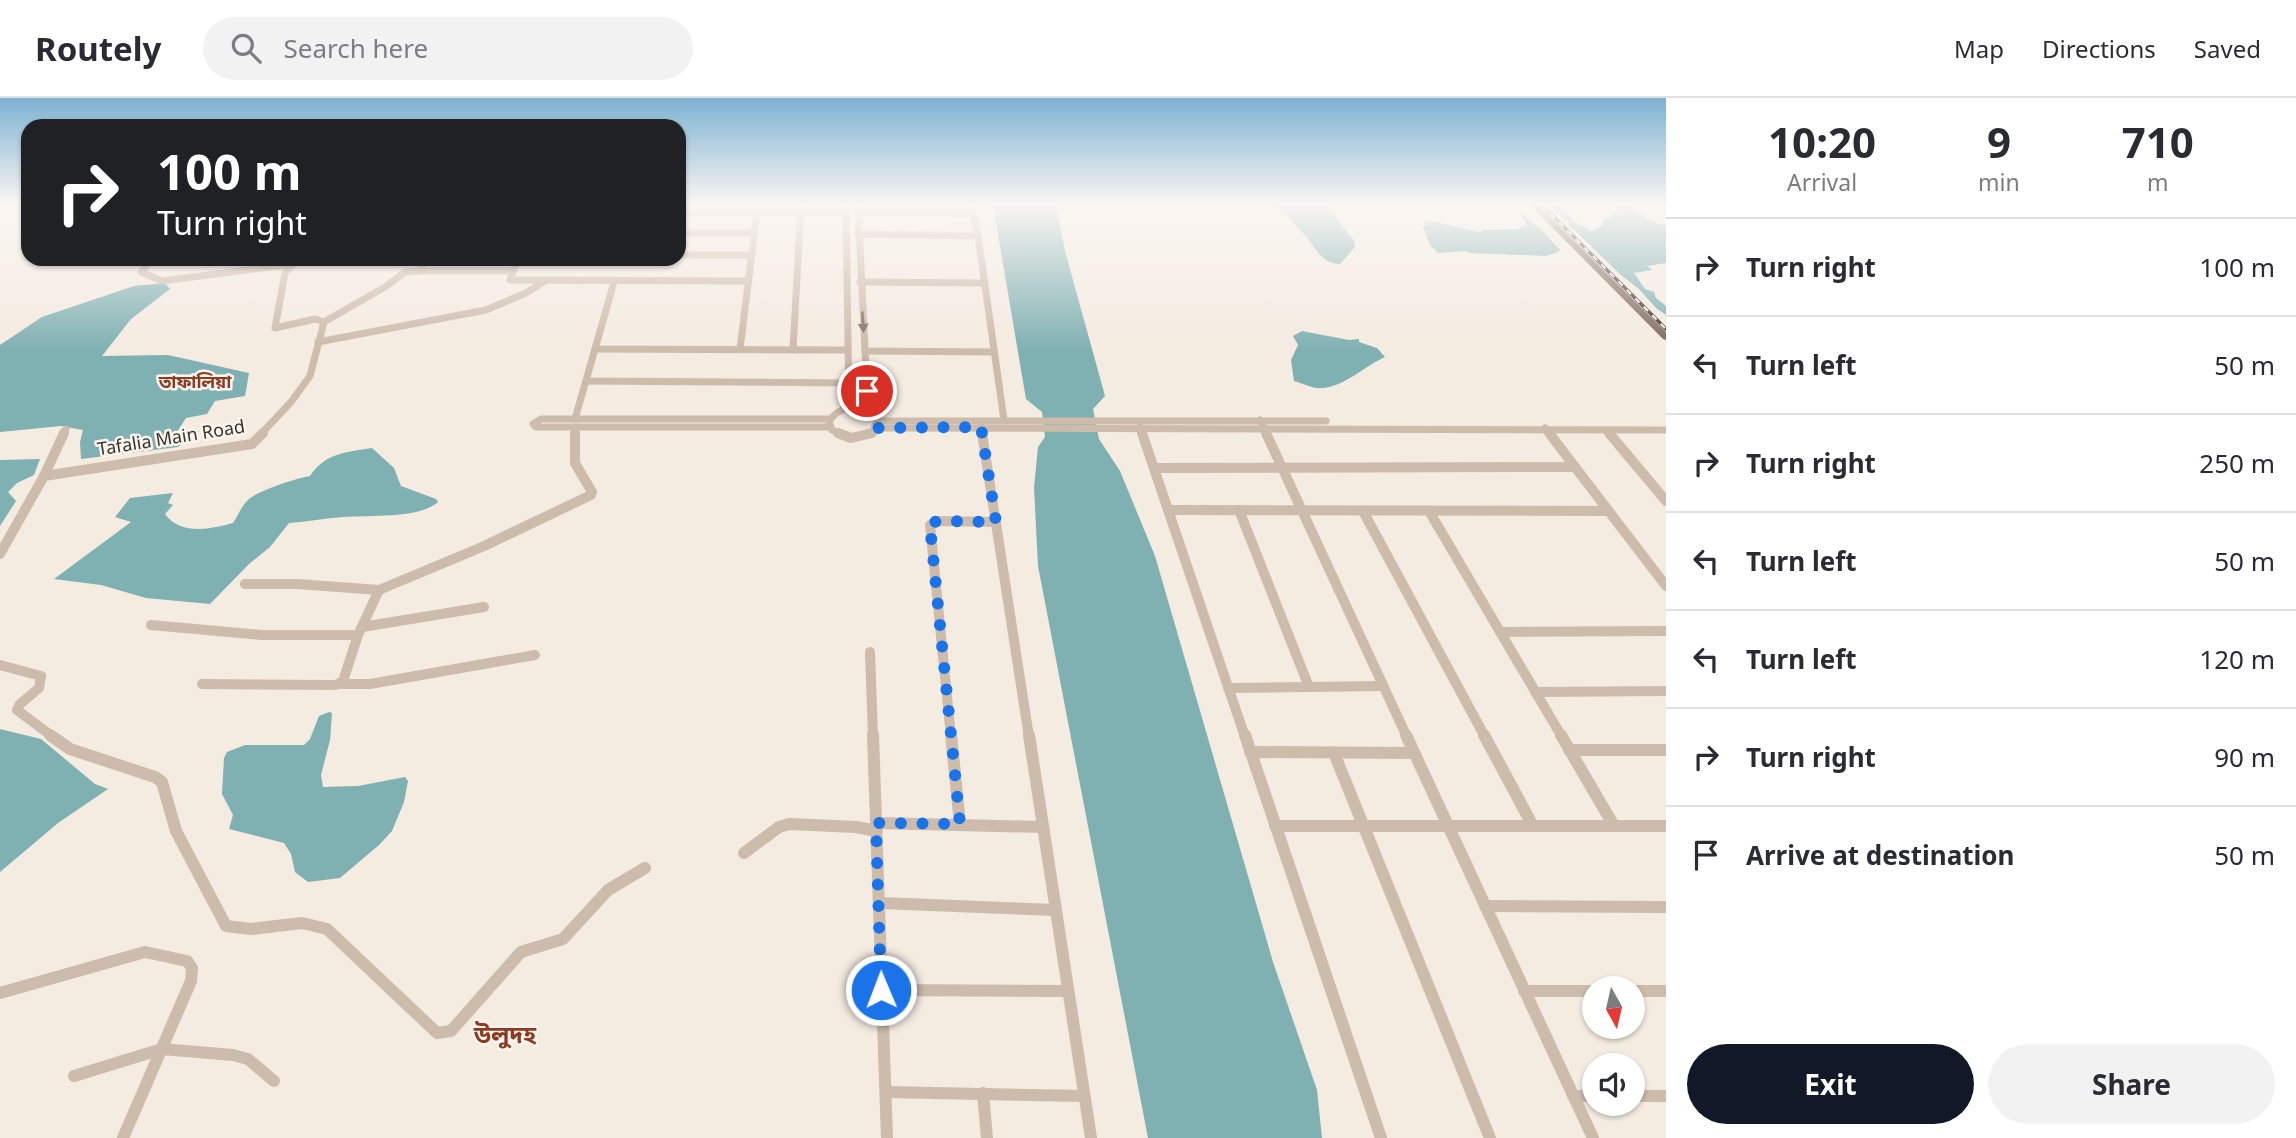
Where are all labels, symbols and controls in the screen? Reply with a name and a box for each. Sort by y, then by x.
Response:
search box [203,17,693,80]
text: Routely [35,26,161,71]
icon: search [227,29,265,67]
text: Search here [283,30,428,66]
text: Map [1954,32,2004,65]
text: Directions [2042,32,2156,65]
text: Saved [2194,32,2261,65]
text: 10:20 [1768,113,1876,170]
text: 9 [1987,113,2011,170]
text: 710 [2122,113,2194,170]
text: 100 m [157,138,302,204]
icon: right [42,147,133,238]
text: Arrival [1787,166,1857,198]
text: min [1978,166,2020,198]
text: m [2147,166,2169,198]
text: Turn right [157,201,307,244]
icon: right [1687,248,1725,286]
text: Turn right [1746,249,1876,285]
text: 100 m [2199,249,2275,285]
one-way arrow [857,311,868,333]
icon: left [1687,346,1725,384]
text: Turn left [1746,347,1857,383]
text: 50 m [2214,347,2275,383]
pin [837,361,897,421]
district label: তাফালিয়া [158,369,232,393]
icon: arrive [848,372,886,410]
street label: Tafalia Main Road [95,413,247,461]
icon: right [1687,444,1725,482]
text: Turn right [1746,445,1876,481]
text: 250 m [2199,445,2275,481]
icon: left [1687,542,1725,580]
text: Turn left [1746,543,1857,579]
text: 50 m [2214,543,2275,579]
icon: left [1687,640,1725,678]
text: Turn left [1746,641,1857,677]
text: 120 m [2199,641,2275,677]
icon: right [1687,738,1725,776]
text: Turn right [1746,739,1876,775]
text: 90 m [2214,739,2275,775]
icon: arrive [1687,836,1725,874]
text: Arrive at destination [1746,837,2015,873]
text: 50 m [2214,837,2275,873]
position arrow [844,953,918,1027]
north arrow [1582,976,1645,1040]
map controls [1582,976,1645,1116]
district label: উলুদহ [473,1017,537,1050]
button: Exit [1687,1044,1974,1124]
button: Share [1988,1044,2275,1124]
button: sound [1582,1053,1645,1116]

